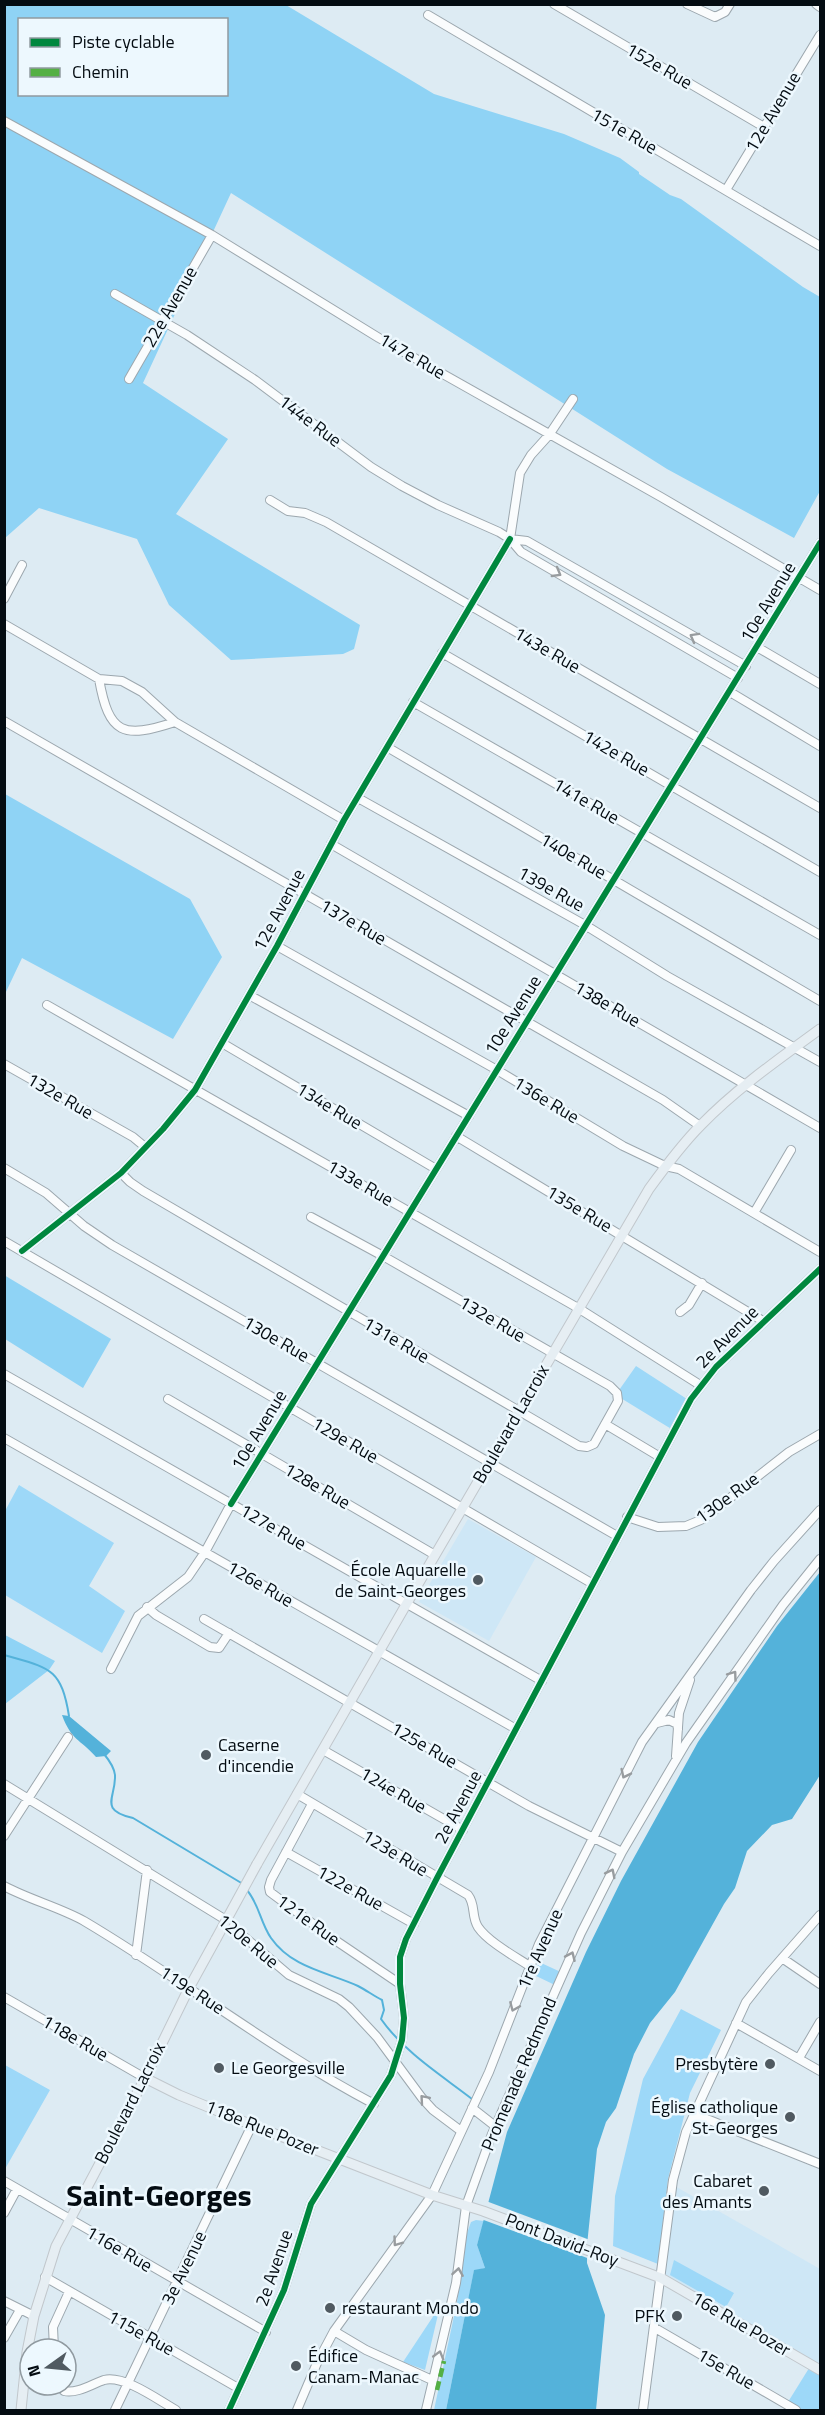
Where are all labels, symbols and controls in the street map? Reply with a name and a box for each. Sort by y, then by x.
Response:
legend [18,18,228,96]
text: Piste cyclable [72,28,174,55]
street label: 152e Rue [621,36,698,96]
text: Chemin [72,58,129,85]
street label: 12e Avenue [738,66,807,157]
street label: 151e Rue [586,101,663,161]
street label: 22e Avenue [135,261,204,352]
street label: 147e Rue [374,326,451,386]
street label: 144e Rue [273,388,348,453]
street label: 10e Avenue [733,556,802,647]
one-way arrow [551,566,561,577]
street label: 143e Rue [509,620,586,680]
one-way arrow [690,633,701,645]
street label: 142e Rue [578,723,655,783]
street label: 141e Rue [548,771,625,831]
street label: 140e Rue [535,826,612,886]
street label: 139e Rue [513,859,590,918]
street label: 12e Avenue [246,864,311,956]
street label: 137e Rue [315,892,392,952]
street label: 10e Avenue [477,970,548,1060]
street label: 138e Rue [569,974,646,1034]
street label: 132e Rue [22,1066,99,1126]
street label: 136e Rue [508,1069,584,1130]
street label: 134e Rue [291,1075,367,1136]
street label: 133e Rue [322,1153,399,1213]
street label: 135e Rue [541,1178,617,1239]
street label: 132e Rue [454,1289,531,1349]
street label: 2e Avenue [689,1299,764,1374]
street label: 130e Rue [238,1309,315,1369]
street label: 131e Rue [358,1310,435,1370]
street label: Boulevard Lacroix [466,1359,556,1488]
street label: 10e Avenue [224,1384,293,1475]
street label: 129e Rue [307,1410,384,1470]
street label: 128e Rue [279,1456,356,1516]
street label: 130e Rue [689,1465,764,1530]
street label: 127e Rue [235,1497,312,1557]
street label: 126e Rue [222,1554,299,1614]
place label: École Aquarelle de Saint-Georges [335,1556,466,1604]
marker: École Aquarelle de Saint-Georges [471,1573,485,1587]
one-way arrow [725,1670,736,1681]
street label: 125e Rue [386,1715,463,1775]
place label: Caserne d'incendie [218,1731,294,1779]
marker: Caserne d'incendie [199,1748,213,1762]
street label: 124e Rue [355,1760,432,1820]
street label: 2e Avenue [427,1765,488,1848]
one-way arrow [620,1768,632,1779]
street label: 123e Rue [357,1822,433,1883]
street label: 122e Rue [312,1858,389,1917]
one-way arrow [604,1869,615,1880]
street label: 121e Rue [271,1887,346,1952]
street label: 1re Avenue [510,1904,569,1993]
street label: 120e Rue [212,1907,285,1974]
one-way arrow [564,1951,576,1962]
street label: 119e Rue [154,1958,230,2021]
street label: Promenade Redmond [474,1993,563,2155]
one-way arrow [510,2001,522,2012]
street label: 118e Rue [37,2008,114,2068]
street label: Boulevard Lacroix [87,2037,172,2168]
place label: Presbytère [675,2050,758,2077]
place label: Le Georgesville [231,2054,345,2081]
marker: Presbytère [763,2057,777,2071]
marker: Le Georgesville [212,2061,226,2075]
street label: 118e Rue Pozer [201,2092,323,2163]
place label: Église catholique St-Georges [651,2093,778,2141]
one-way arrow [420,2095,431,2106]
marker: Église catholique St-Georges [783,2110,797,2124]
place label: Cabaret des Amants [662,2167,753,2215]
district label: Saint-Georges [66,2172,252,2218]
marker: Cabaret des Amants [757,2184,771,2198]
street label: Pont David-Roy [502,2206,623,2274]
street label: 116e Rue [81,2219,158,2279]
street label: 3e Avenue [154,2226,213,2309]
street label: 2e Avenue [248,2226,299,2310]
one-way arrow [393,2236,404,2247]
one-way arrow [451,2267,463,2276]
street label: 16e Rue Pozer [687,2284,796,2363]
place label: restaurant Mondo [342,2294,479,2321]
marker: restaurant Mondo [323,2301,337,2315]
place label: PFK [635,2302,665,2329]
street label: 115e Rue [103,2303,180,2362]
marker: PFK [670,2309,684,2323]
north arrow [18,2337,78,2397]
street label: 15e Rue [692,2341,760,2396]
place label: Édifice Canam-Manac [308,2342,419,2390]
one-way arrow [432,2350,444,2361]
marker: Édifice Canam-Manac [289,2359,303,2373]
text: N [20,2362,47,2379]

